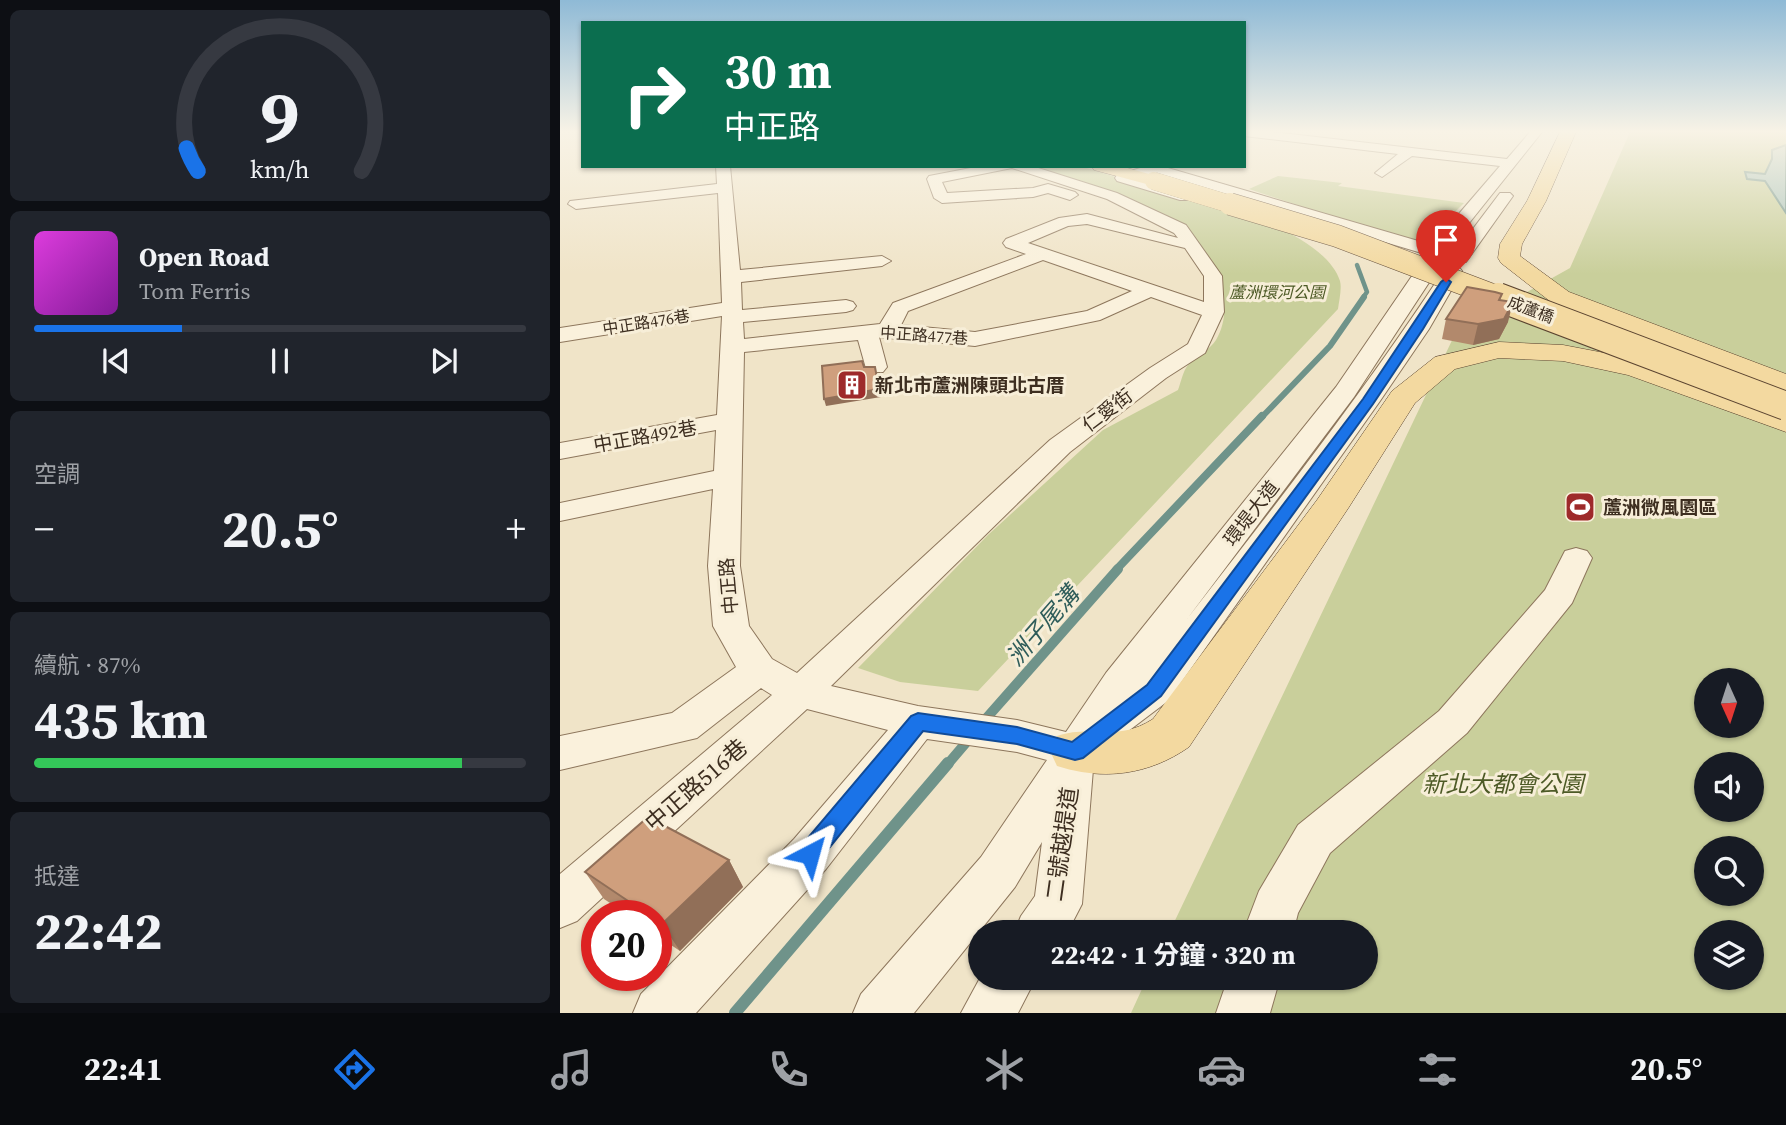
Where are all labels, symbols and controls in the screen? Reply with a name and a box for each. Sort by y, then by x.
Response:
text: 30 m [724,37,832,104]
icon: right [609,49,700,140]
text: 9 [260,67,300,166]
text: 中正路 [724,105,820,149]
text: km/h [250,152,310,186]
pin [1416,210,1476,282]
icon: arrive [1427,221,1465,259]
text: Open Road [139,239,270,275]
text: Tom Ferris [139,275,250,307]
park label: 蘆洲環河公園 [1229,281,1327,303]
street label: 成蘆橋 [1505,290,1557,328]
street label: 中正路476巷 [601,304,691,340]
street label: 中正路477巷 [879,321,969,349]
icon: previous [97,342,135,380]
icon: pause [261,342,299,380]
icon: next [425,342,463,380]
building icon: 新北市蘆洲陳頭北古厝 [835,368,869,402]
place label: 新北市蘆洲陳頭北古厝 [875,372,1065,398]
street label: 仁愛街 [1076,382,1138,438]
street label: 中正路492巷 [591,414,699,458]
text: 空調 [34,458,80,490]
street label: 環堤大道 [1217,475,1285,551]
sports icon: 蘆洲微風園區 [1563,490,1597,524]
text: 20.5° [221,493,339,564]
place label: 蘆洲微風園區 [1603,494,1717,520]
text: − [34,503,54,555]
text: + [506,503,526,555]
street label: 中正路 [713,556,743,616]
water label: 洲子尾溝 [999,576,1089,673]
text: 續航 · 87% [34,649,141,681]
north arrow [1694,668,1764,738]
map controls [1694,668,1764,990]
text: 435 km [34,684,208,755]
street label: 中正路516巷 [638,731,754,839]
button: sound [1694,752,1764,822]
park label: 新北大都會公園 [1423,768,1587,800]
street label: 二號越提道 [1038,785,1086,903]
position arrow [773,817,847,891]
button: search [1694,836,1764,906]
text: 抵達 [34,860,80,892]
text: 22:42 [34,895,162,966]
speed limit sign: 20 [581,900,672,991]
button: layers [1694,920,1764,990]
text: 22:42 · 1 分鐘 · 320 m [1050,937,1296,973]
icon: directions [330,1045,379,1094]
icon: music [547,1045,596,1094]
icon: phone [764,1045,813,1094]
icon: climate [980,1045,1029,1094]
icon: car [1197,1045,1246,1094]
icon: filters [1413,1045,1462,1094]
text: 22:41 [84,1047,163,1091]
text: 20.5° [1630,1047,1702,1091]

